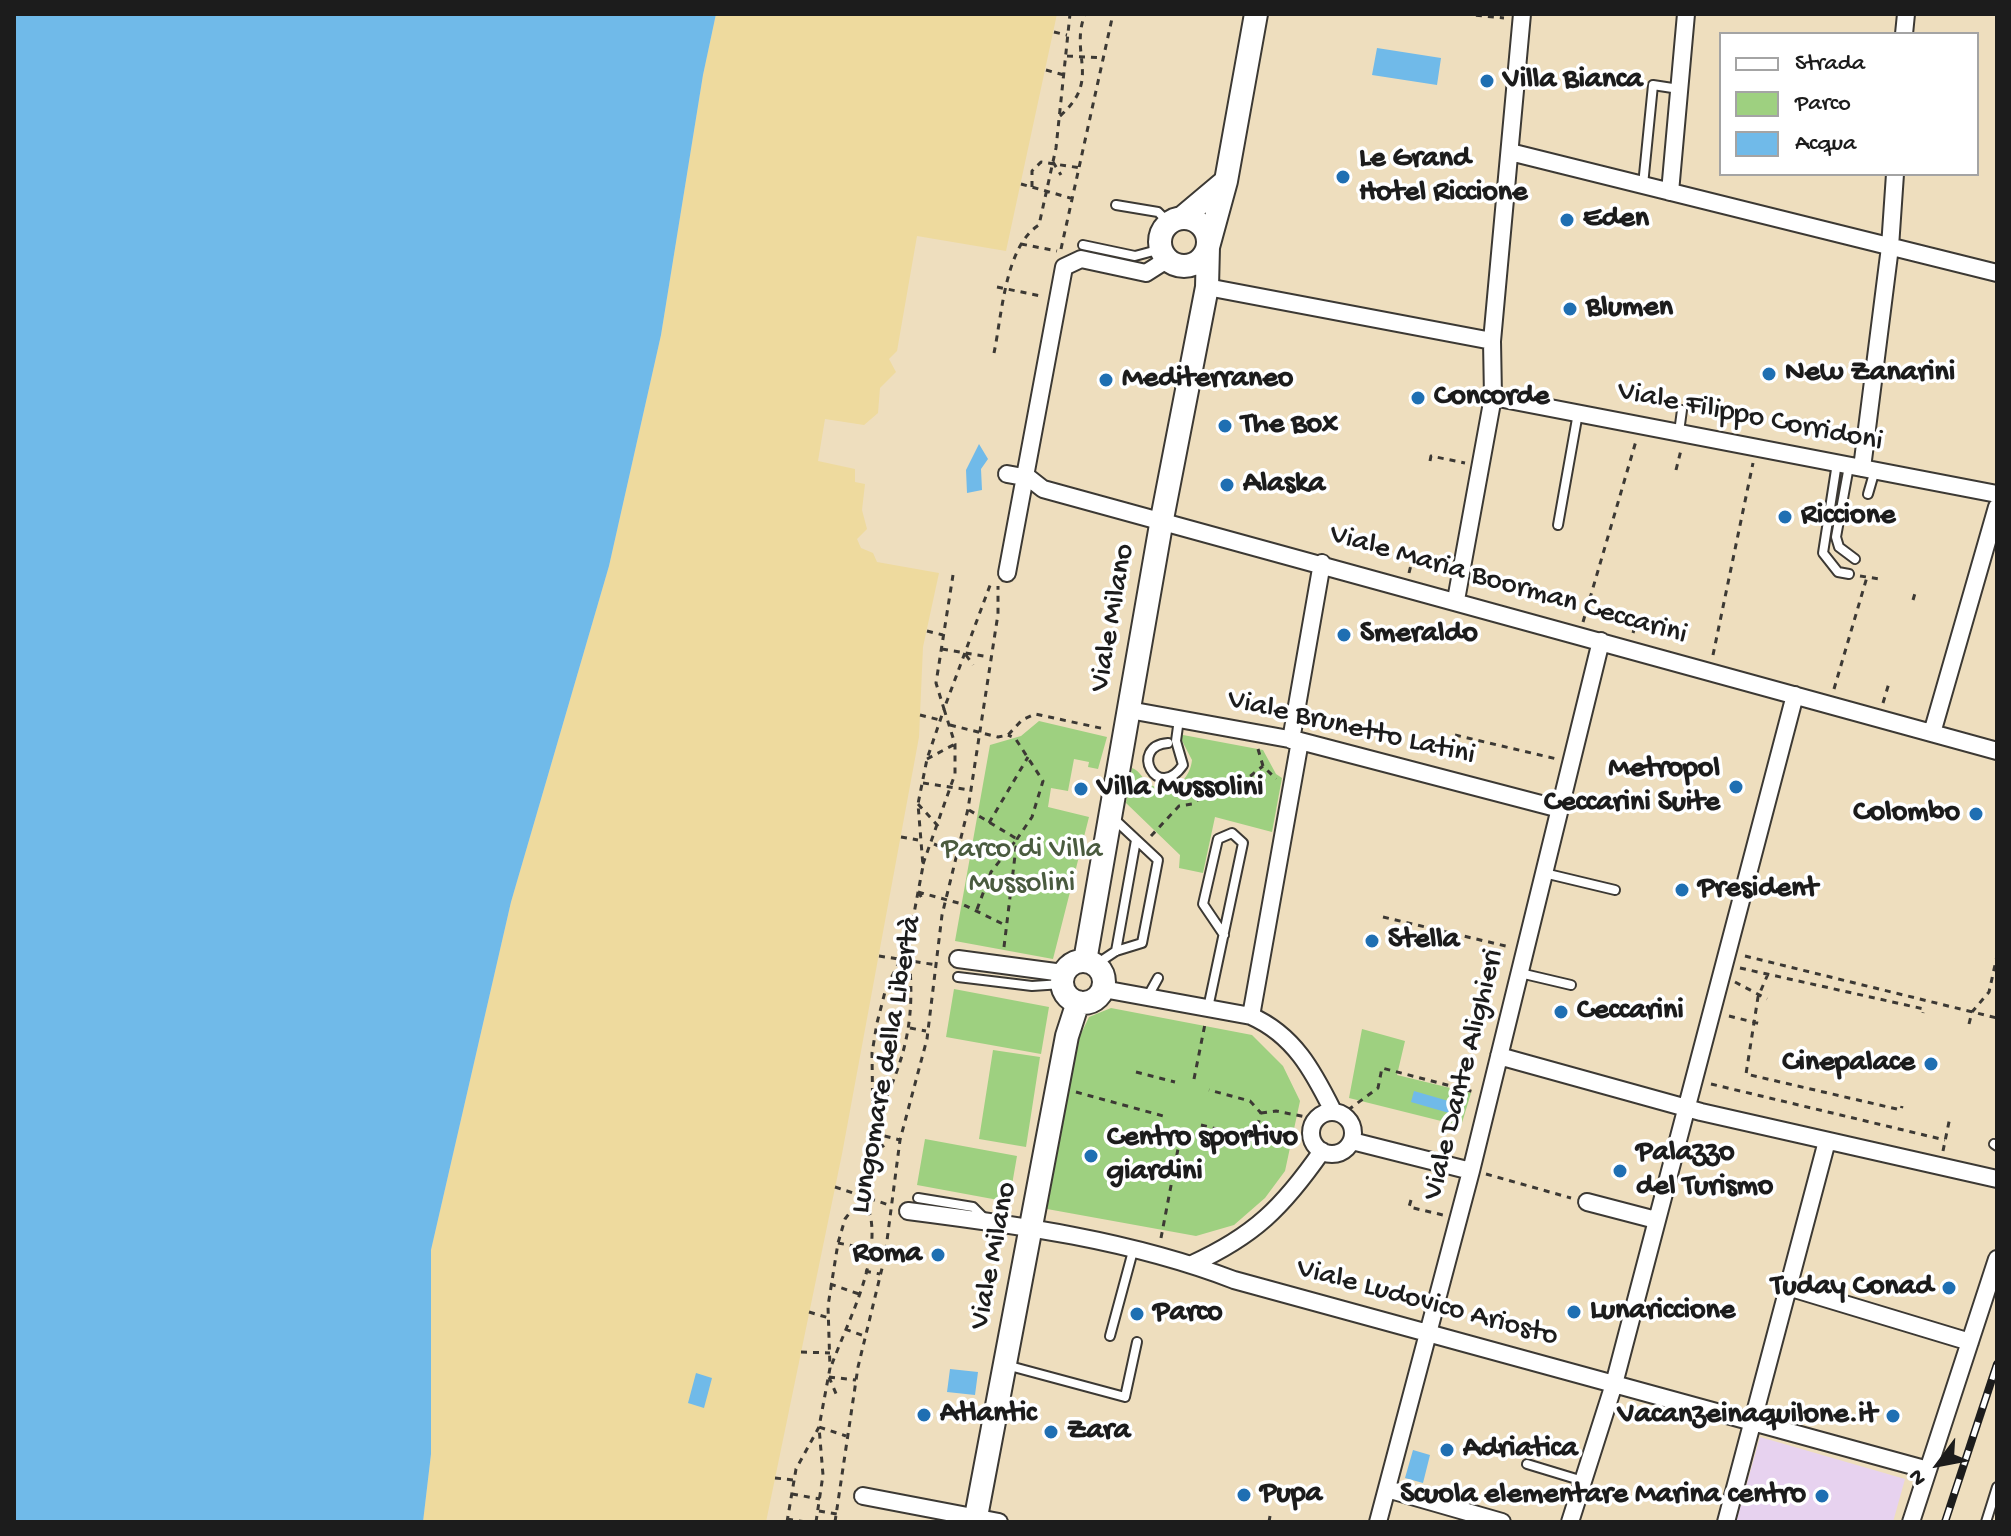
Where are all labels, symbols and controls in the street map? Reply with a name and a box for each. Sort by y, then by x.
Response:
legend [1719,32,1979,176]
text: Strada [1795,50,1865,79]
place label: Villa Bianca [1503,63,1643,99]
marker: Villa Bianca [1478,72,1496,90]
text: Parco [1795,90,1851,119]
text: Acqua [1795,130,1856,159]
place label: Le Grand Hotel Riccione [1359,142,1528,212]
marker: Le Grand Hotel Riccione [1334,168,1352,186]
place label: Eden [1583,202,1649,238]
marker: Eden [1558,211,1576,229]
place label: Blumen [1586,291,1673,327]
marker: Blumen [1561,300,1579,318]
place label: New Zanarini [1785,356,1955,392]
place label: Mediterraneo [1122,362,1293,398]
marker: New Zanarini [1760,365,1778,383]
marker: Mediterraneo [1097,371,1115,389]
street label: Viale Filippo Corridoni [1614,375,1886,461]
place label: Concorde [1434,380,1550,416]
marker: Concorde [1409,389,1427,407]
place label: The Box [1241,408,1338,444]
marker: The Box [1216,417,1234,435]
place label: Alaska [1243,467,1325,503]
marker: Alaska [1218,476,1236,494]
place label: Riccione [1801,499,1895,535]
marker: Riccione [1776,508,1794,526]
street label: Viale Maria Boorman Ceccarini [1325,518,1691,654]
street label: Viale Milano [1083,541,1145,695]
place label: Smeraldo [1360,617,1478,653]
marker: Smeraldo [1335,626,1353,644]
street label: Viale Brunetto Latini [1224,683,1478,775]
place label: Metropol Ceccarini Suite [1544,752,1720,822]
place label: Villa Mussolini [1097,771,1264,807]
marker: Metropol Ceccarini Suite [1727,778,1745,796]
marker: Villa Mussolini [1072,780,1090,798]
place label: Colombo [1853,796,1960,832]
marker: Colombo [1967,805,1985,823]
park label: Parco di Villa Mussolini [942,833,1102,904]
place label: President [1698,872,1818,908]
marker: President [1673,881,1691,899]
street label: Lungomare della Libertà [844,913,932,1217]
place label: Stella [1388,923,1460,959]
marker: Stella [1363,932,1381,950]
street label: Viale Dante Alighieri [1416,946,1514,1204]
place label: Ceccarini [1577,994,1684,1030]
marker: Ceccarini [1552,1003,1570,1021]
place label: Cinepalace [1782,1046,1915,1082]
marker: Cinepalace [1922,1055,1940,1073]
place label: Centro sportivo giardini [1107,1121,1298,1192]
place label: Palazzo del Turismo [1636,1136,1773,1206]
marker: Centro sportivo giardini [1082,1147,1100,1165]
marker: Palazzo del Turismo [1611,1162,1629,1180]
street label: Viale Milano [963,1179,1027,1333]
place label: Roma [853,1237,922,1273]
marker: Roma [929,1246,947,1264]
street label: Viale Ludovico Ariosto [1292,1252,1562,1356]
place label: Tuday Conad [1771,1270,1933,1306]
marker: Tuday Conad [1940,1279,1958,1297]
place label: Lunariccione [1590,1294,1735,1330]
place label: Parco [1153,1296,1223,1332]
marker: Lunariccione [1565,1303,1583,1321]
marker: Parco [1128,1305,1146,1323]
place label: Atlantic [940,1397,1036,1433]
place label: Vacanzeinaquilone.it [1618,1398,1877,1434]
marker: Atlantic [915,1406,933,1424]
marker: Vacanzeinaquilone.it [1884,1407,1902,1425]
place label: Zara [1067,1414,1130,1450]
marker: Zara [1042,1423,1060,1441]
north arrow [1899,1424,1979,1504]
place label: Adriatica [1463,1432,1578,1468]
marker: Adriatica [1438,1441,1456,1459]
text: N [1904,1464,1933,1490]
place label: Pupa [1260,1477,1322,1513]
place label: Scuola elementare Marina centro [1400,1478,1806,1514]
marker: Pupa [1235,1486,1253,1504]
marker: Scuola elementare Marina centro [1813,1487,1831,1505]

